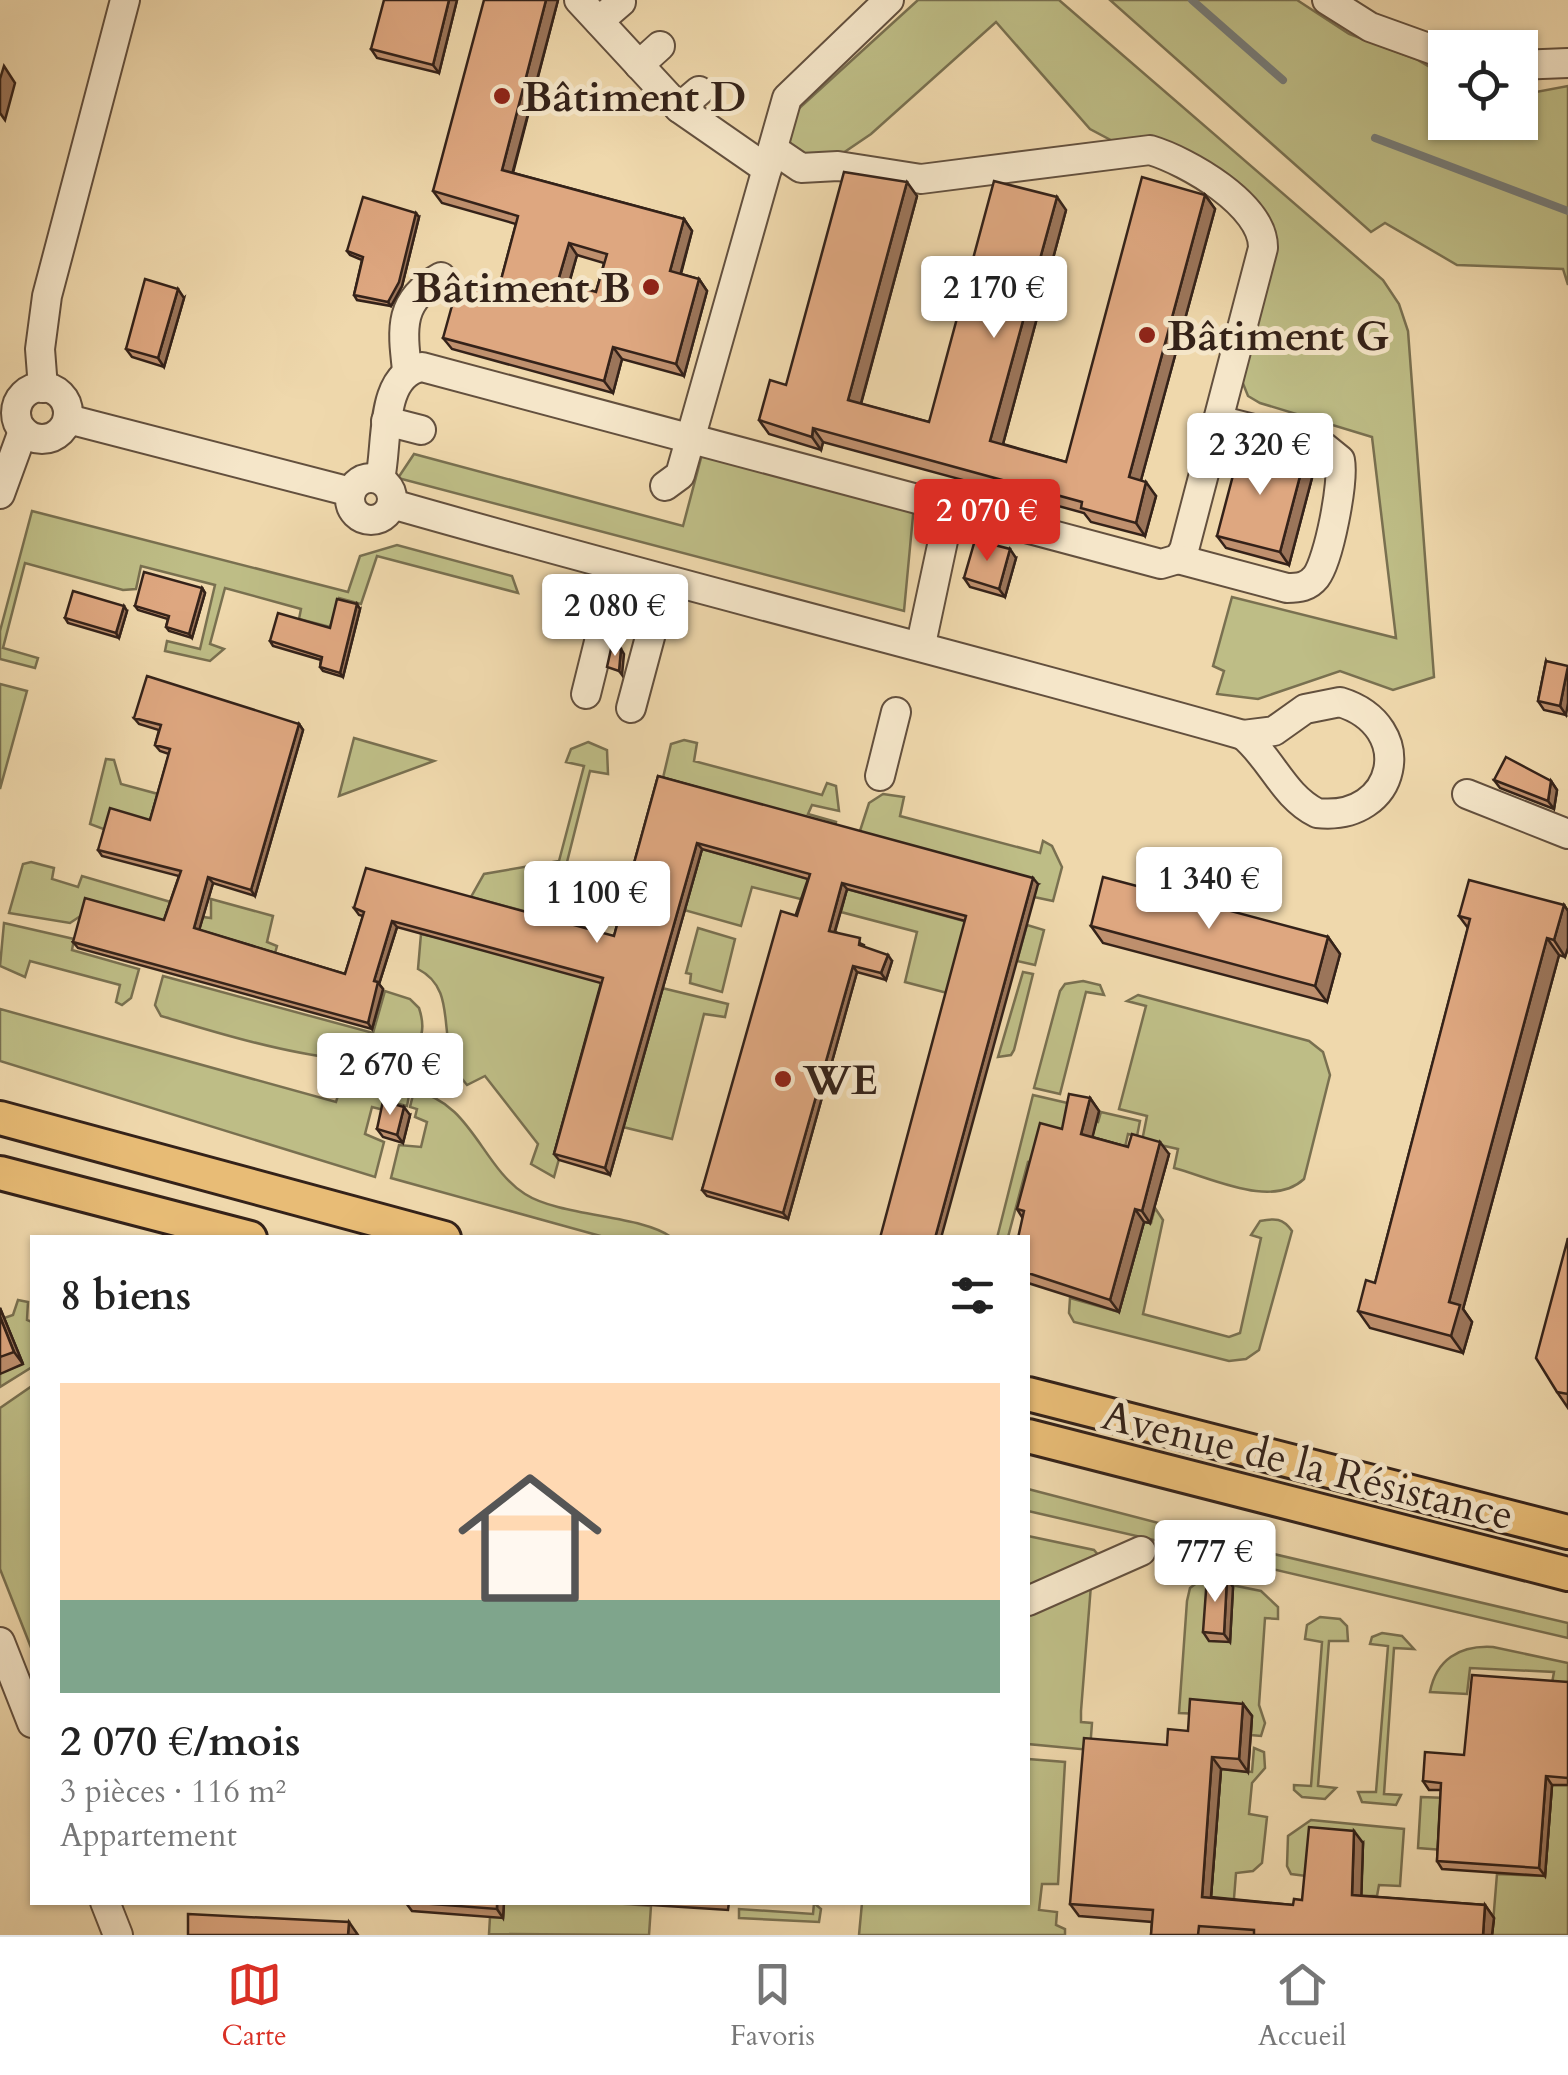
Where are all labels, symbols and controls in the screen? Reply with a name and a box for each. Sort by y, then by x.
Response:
map controls [1428,30,1538,140]
button: locate [1428,30,1538,140]
place label: Bâtiment D [522,69,746,126]
marker: Bâtiment D [491,85,513,107]
pin: 2 170 € [902,256,1086,341]
place label: Bâtiment B [412,260,631,317]
text: 2 170 € [943,266,1045,310]
marker: Bâtiment B [640,276,662,298]
place label: Bâtiment G [1167,308,1389,365]
marker: Bâtiment G [1136,324,1158,346]
pin: 2 320 € [1168,413,1352,498]
text: 2 320 € [1209,423,1311,467]
pin: 2 070 € [895,479,1079,564]
text: 2 070 € [936,489,1038,533]
pin: 2 080 € [523,574,707,659]
text: 2 080 € [564,584,666,628]
pin: 1 340 € [1117,847,1301,932]
text: 1 340 € [1158,857,1260,901]
pin: 1 100 € [505,861,689,946]
text: 1 100 € [546,871,648,915]
pin: 2 670 € [298,1033,482,1118]
text: 2 670 € [339,1043,441,1087]
place label: WE [802,1052,878,1109]
marker: WE [772,1068,794,1090]
text: 8 biens [60,1267,191,1324]
icon: filters [945,1268,1000,1323]
street label: Avenue de la Résistance [1096,1387,1519,1544]
icon: home [440,1448,620,1628]
pin: 777 € [1145,1520,1285,1605]
text: 777 € [1177,1530,1253,1574]
text: 2 070 €/mois [60,1713,301,1770]
text: 3 pièces · 116 m² [60,1770,286,1814]
text: Appartement [60,1814,237,1858]
tab: Carte [222,1957,287,2055]
tab: Favoris [730,1957,815,2055]
tab: Accueil [1258,1957,1346,2055]

